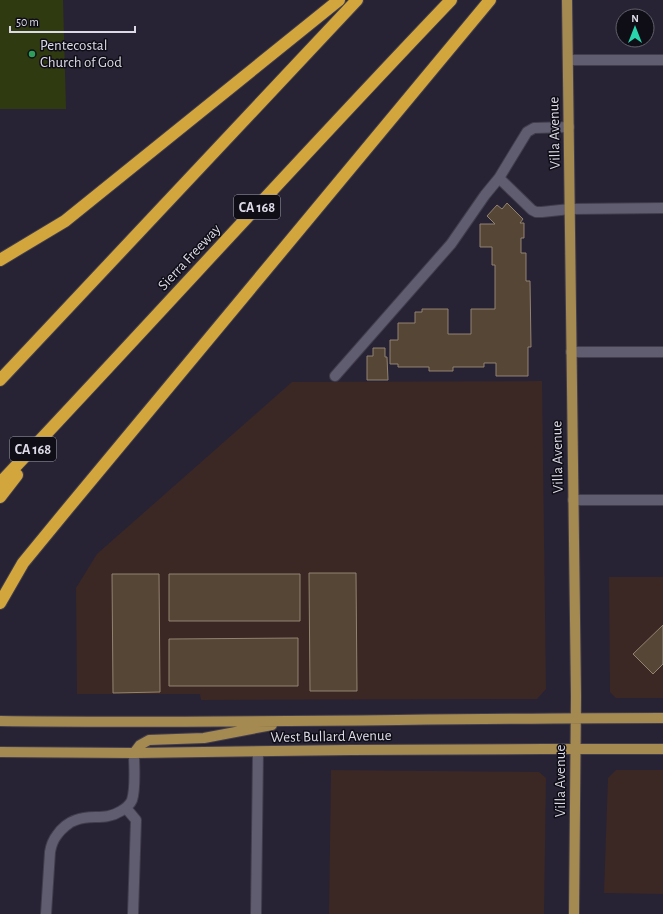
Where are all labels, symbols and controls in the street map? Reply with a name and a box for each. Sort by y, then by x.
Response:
scale bar [10,8,135,34]
north arrow [615,8,655,48]
text: N [631,13,639,24]
text: 50 m [16,16,39,28]
place label: Pentecostal Church of God [40,38,122,70]
marker: Pentecostal Church of God [27,49,37,59]
street label: Villa Avenue [546,96,563,169]
road number: CA 168 [234,195,280,219]
street label: Sierra Freeway [155,221,224,293]
street label: Villa Avenue [549,420,566,493]
road number: CA 168 [10,437,56,461]
street label: West Bullard Avenue [270,728,392,745]
street label: Villa Avenue [553,745,568,817]

